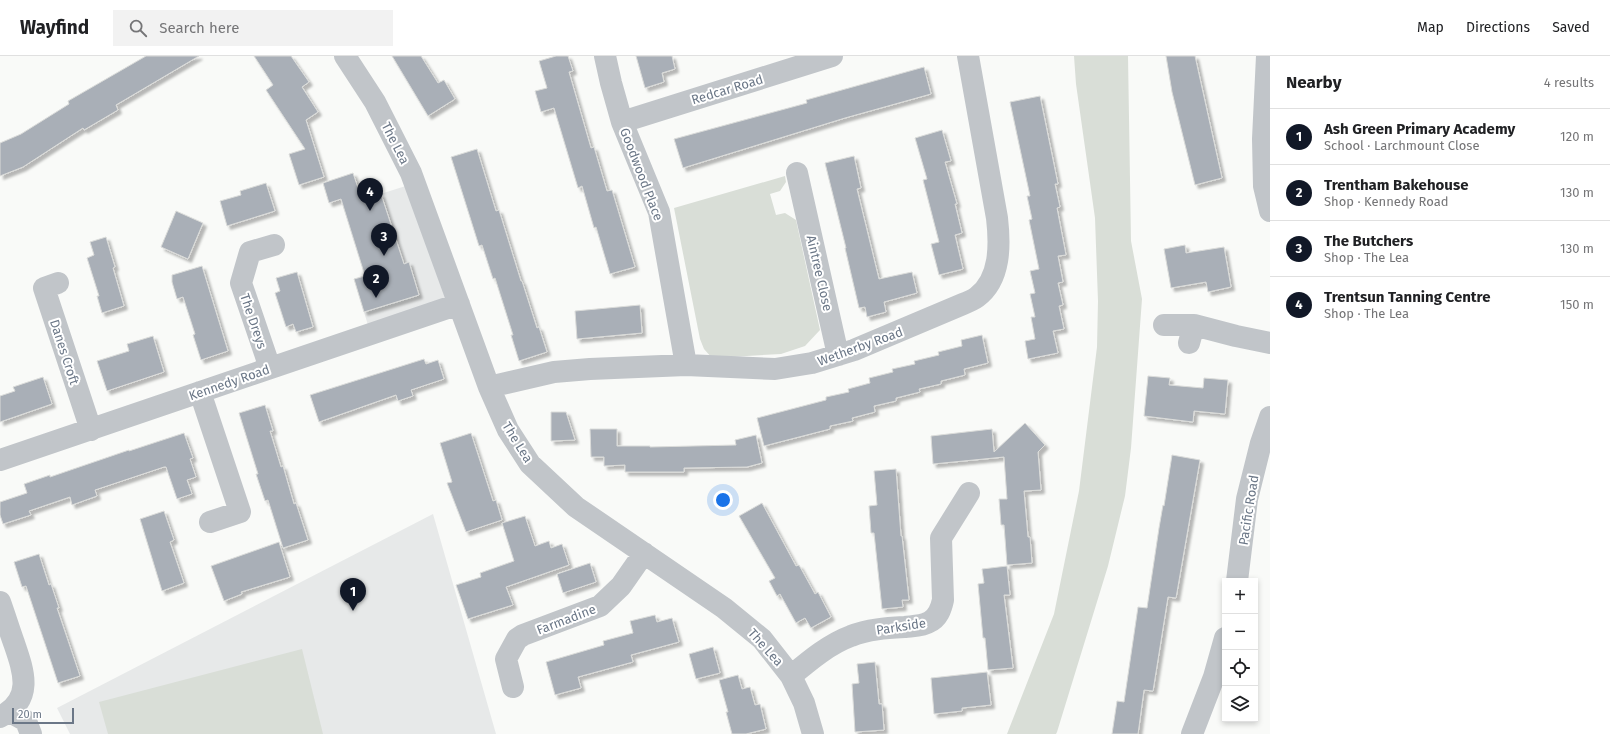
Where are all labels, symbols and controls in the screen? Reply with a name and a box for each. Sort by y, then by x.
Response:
search box [113,10,393,46]
text: Wayfind [20,16,89,39]
icon: search [127,17,149,39]
text: Search here [159,19,239,37]
text: Map [1417,19,1444,36]
text: Directions [1466,19,1530,36]
text: Saved [1552,19,1590,36]
street label: Redcar Road [690,71,765,107]
text: Nearby [1286,72,1341,93]
text: 4 results [1544,75,1594,90]
street label: The Lea [379,120,412,167]
text: Ash Green Primary Academy [1324,120,1515,138]
street label: Goodwood Place [617,126,666,223]
text: 1 [1296,129,1302,144]
text: 120 m [1560,129,1594,144]
text: School · Larchmount Close [1324,138,1480,153]
text: Trentham Bakehouse [1324,176,1468,194]
pin: 4 [357,178,383,211]
text: 2 [1296,185,1302,200]
text: 130 m [1560,185,1594,200]
text: Shop · Kennedy Road [1324,194,1449,209]
pin: 3 [371,223,397,256]
text: The Butchers [1324,232,1413,250]
street label: Aintree Close [804,234,836,312]
text: 3 [1296,241,1302,256]
text: 130 m [1560,241,1594,256]
text: Shop · The Lea [1324,250,1409,265]
pin: 2 [363,265,389,298]
text: Trentsun Tanning Centre [1324,288,1490,306]
street label: The Dreys [237,292,270,351]
text: 4 [1295,297,1303,312]
text: 150 m [1560,297,1594,312]
text: Shop · The Lea [1324,306,1409,321]
street label: Danes Croft [47,318,82,387]
street label: Wetherby Road [816,324,905,369]
street label: Kennedy Road [187,362,272,403]
street label: The Lea [499,419,536,465]
street label: Pacific Road [1236,474,1261,546]
your location [713,490,733,510]
pin: 1 [340,578,366,611]
map controls [1222,578,1258,722]
button: + [1222,578,1258,614]
street label: Farmadine [535,601,598,638]
button: − [1222,614,1258,650]
street label: Parkside [875,615,927,638]
street label: The Lea [745,626,786,669]
button: locate [1222,650,1258,686]
button: layers [1222,686,1258,722]
scale bar [12,706,74,725]
text: 20 m [18,708,42,721]

